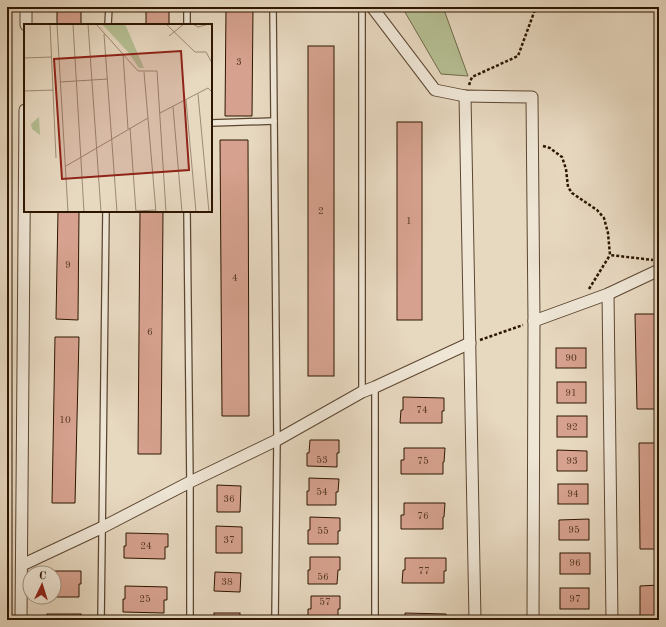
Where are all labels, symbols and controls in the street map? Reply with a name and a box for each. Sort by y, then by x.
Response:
inset map [24,24,212,212]
house number: 3 [236,57,242,67]
house number: 2 [318,206,324,216]
house number: 1 [406,216,412,226]
house number: 9 [65,260,71,270]
house number: 4 [232,273,238,283]
house number: 6 [147,327,153,337]
house number: 90 [565,353,577,363]
house number: 91 [565,388,577,398]
house number: 74 [416,405,428,415]
house number: 10 [59,415,71,425]
house number: 92 [566,422,578,432]
house number: 53 [316,455,328,465]
house number: 75 [417,456,429,466]
house number: 93 [566,456,578,466]
house number: 54 [316,487,328,497]
house number: 94 [567,489,579,499]
house number: 36 [223,494,235,504]
house number: 76 [417,511,429,521]
house number: 95 [568,525,580,535]
house number: 55 [317,526,329,536]
house number: 37 [223,535,235,545]
house number: 24 [140,541,152,551]
house number: 96 [569,558,581,568]
north arrow [22,565,62,605]
house number: 77 [418,566,430,576]
text: С [39,571,47,582]
house number: 56 [317,572,329,582]
house number: 38 [221,577,233,587]
house number: 25 [139,594,151,604]
house number: 97 [569,594,581,604]
house number: 57 [319,597,331,607]

